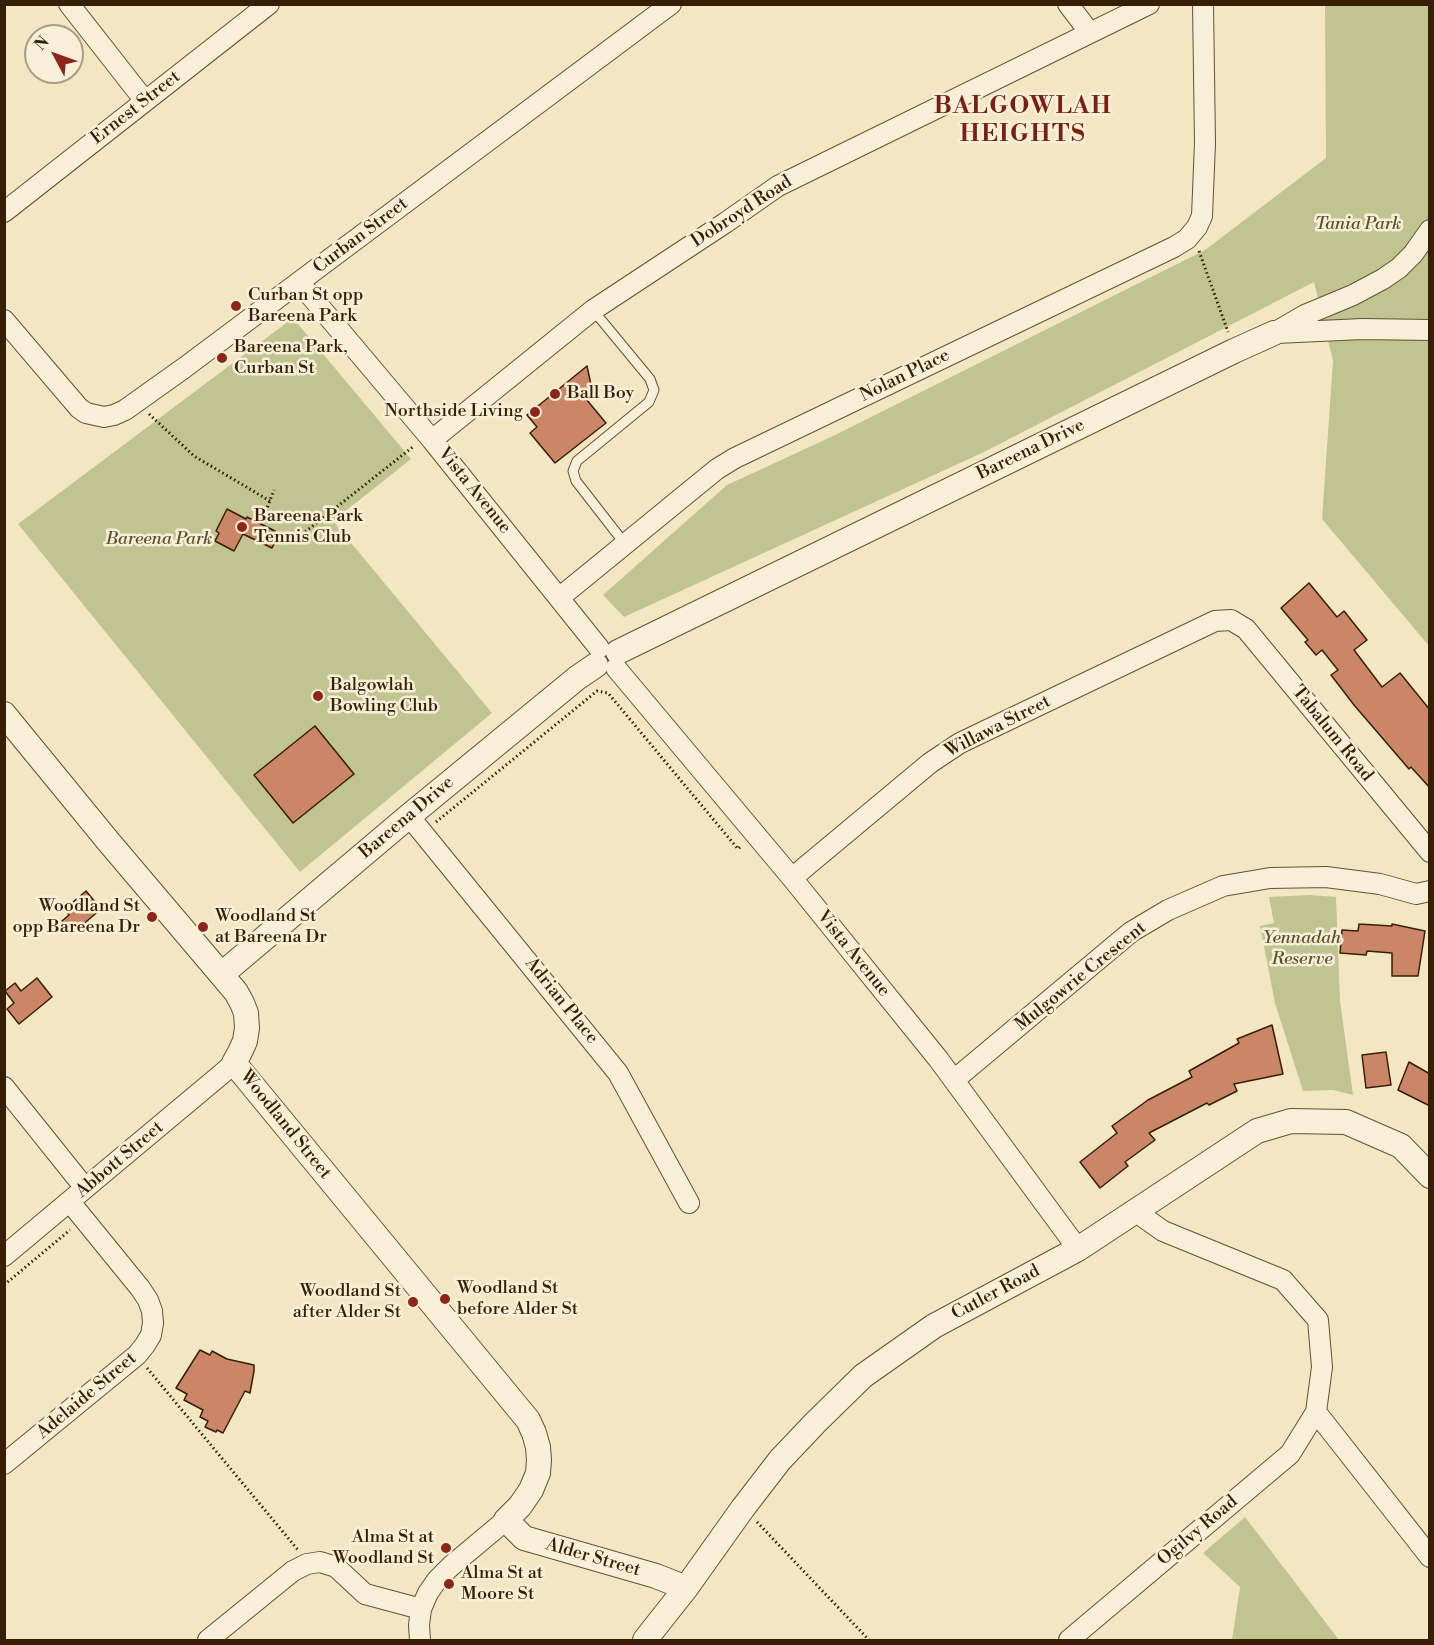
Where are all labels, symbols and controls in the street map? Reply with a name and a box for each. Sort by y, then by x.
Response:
north arrow [24,24,84,84]
text: N [30,32,54,55]
street label: Ernest Street [87,66,185,150]
district label: BALGOWLAH HEIGHTS [934,93,1112,149]
street label: Dobroyd Road [688,171,796,253]
street label: Curban Street [309,193,413,279]
park label: Tania Park [1315,214,1401,236]
place label: Curban St opp Bareena Park [248,285,363,328]
marker: Curban St opp Bareena Park [229,299,243,313]
place label: Bareena Park, Curban St [234,337,348,380]
street label: Nolan Place [857,345,953,407]
marker: Bareena Park, Curban St [215,351,229,365]
place label: Ball Boy [567,383,634,405]
marker: Ball Boy [548,387,562,401]
place label: Northside Living [384,401,523,423]
marker: Northside Living [528,405,542,419]
street label: Bareena Drive [974,415,1088,485]
street label: Vista Avenue [433,444,515,538]
place label: Bareena Park Tennis Club [254,506,363,548]
marker: Bareena Park Tennis Club [235,520,249,534]
park label: Bareena Park [106,529,212,551]
place label: Balgowlah Bowling Club [330,675,438,718]
street label: Tabalum Road [1287,682,1377,786]
marker: Balgowlah Bowling Club [311,689,325,703]
street label: Willawa Street [942,691,1054,763]
street label: Bareena Drive [355,772,459,864]
place label: Woodland St opp Bareena Dr [12,896,140,938]
place label: Woodland St at Bareena Dr [215,906,327,948]
street label: Vista Avenue [812,907,894,1001]
marker: Woodland St opp Bareena Dr [145,910,159,924]
street label: Mulgowrie Crescent [1011,918,1151,1036]
marker: Woodland St at Bareena Dr [196,920,210,934]
park label: Yennadah Reserve [1263,928,1341,970]
street label: Adrian Place [520,953,602,1049]
street label: Woodland Street [235,1066,335,1184]
street label: Abbott Street [72,1117,168,1203]
street label: Cutler Road [948,1261,1044,1325]
place label: Woodland St before Alder St [457,1278,578,1320]
place label: Woodland St after Alder St [293,1281,401,1324]
marker: Woodland St before Alder St [438,1292,452,1306]
marker: Woodland St after Alder St [406,1295,420,1309]
street label: Adelaide Street [33,1348,141,1444]
street label: Ogilvy Road [1154,1491,1242,1571]
place label: Alma St at Woodland St [333,1527,434,1570]
street label: Alder Street [543,1534,643,1582]
marker: Alma St at Woodland St [439,1541,453,1555]
place label: Alma St at Moore St [461,1563,543,1606]
marker: Alma St at Moore St [442,1577,456,1591]

